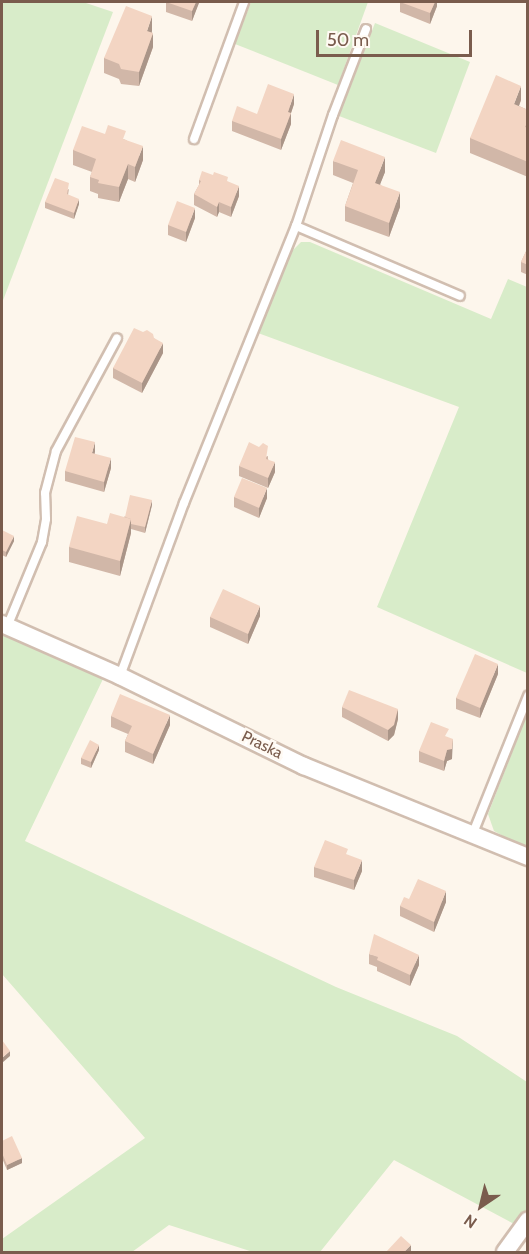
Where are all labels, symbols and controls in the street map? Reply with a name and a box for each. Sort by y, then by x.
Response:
scale bar [319,18,475,56]
text: 50 m [327,29,369,51]
street label: Praska [238,727,286,763]
north arrow [451,1176,511,1236]
text: N [460,1210,480,1232]

